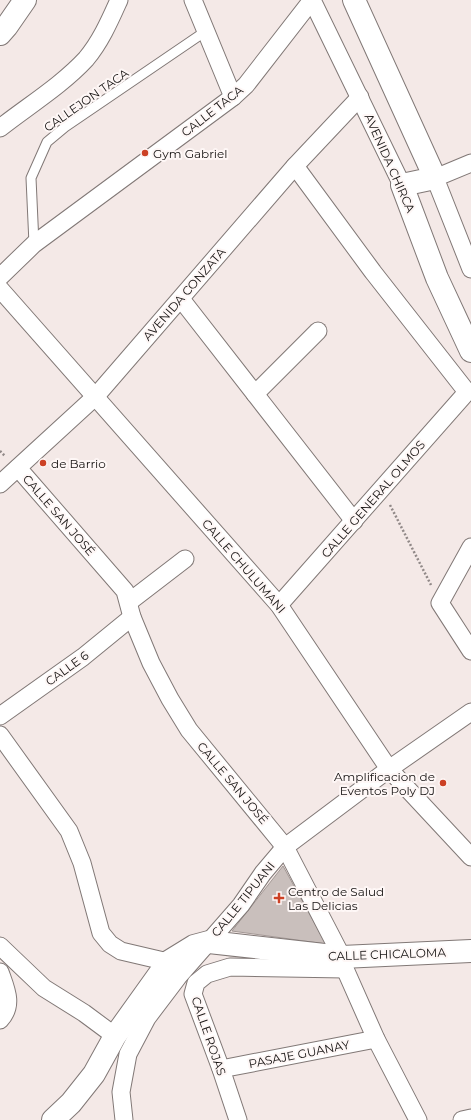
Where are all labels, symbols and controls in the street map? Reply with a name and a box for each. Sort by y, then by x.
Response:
street label: CALLEJON TACA [41,65,132,135]
street label: CALLE TACA [178,82,246,140]
street label: AVENIDA CHIRCA [361,111,419,215]
place label: Gym Gabriel [153,146,228,161]
marker: Gym Gabriel [140,148,150,158]
street label: AVENIDA CONZATA [140,244,229,344]
street label: CALLE GENERAL OLMOS [318,437,428,561]
place label: de Barrio [51,456,106,471]
marker: de Barrio [38,458,48,468]
street label: CALLE SAN JOSÉ [20,471,98,559]
street label: CALLE CHULUMANI [199,516,289,616]
street label: CALLE 6 [43,647,91,689]
street label: CALLE SAN JOSÉ [194,739,272,827]
place label: Amplificacion de Eventos Poly DJ [334,769,435,798]
marker: Amplificacion de Eventos Poly DJ [438,778,448,788]
street label: CALLE TIPUANI [208,858,278,940]
place label: Centro de Salud Las Delicias [288,884,384,913]
marker: Centro de Salud Las Delicias [273,892,285,904]
street label: CALLE CHICALOMA [328,944,447,964]
street label: CALLE ROJAS [188,995,230,1077]
street label: PASAJE GUANAY [247,1037,351,1071]

